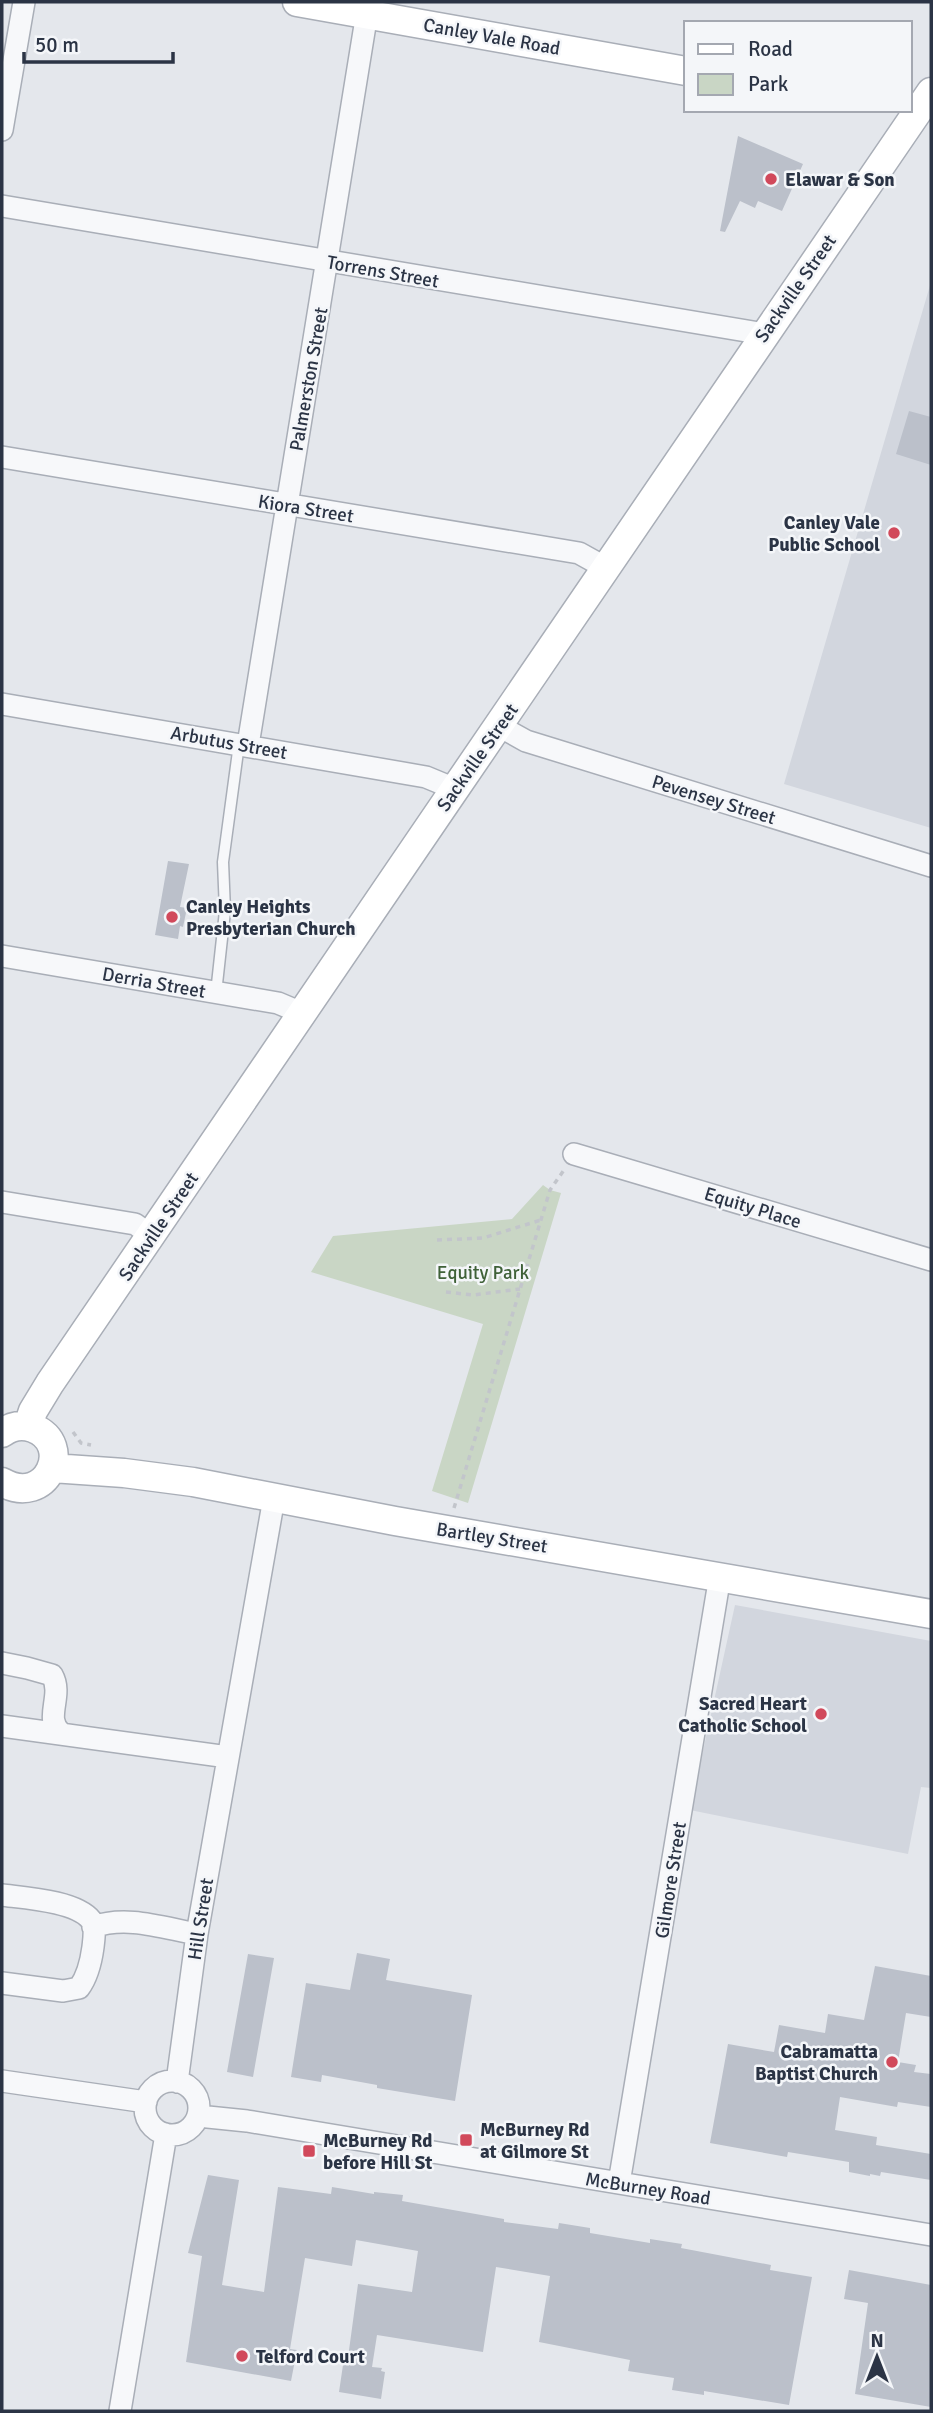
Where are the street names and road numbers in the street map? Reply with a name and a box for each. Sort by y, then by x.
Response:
street label: Canley Vale Road [421,13,562,61]
street label: Sackville Street [750,230,842,347]
street label: Torrens Street [325,250,441,294]
street label: Palmerston Street [284,305,334,453]
street label: Kiora Street [256,490,356,528]
street label: Sackville Street [432,699,524,816]
street label: Arbutus Street [169,721,289,765]
street label: Pevensey Street [649,770,779,830]
street label: Derria Street [100,962,208,1004]
street label: Sackville Street [114,1167,204,1286]
street label: Equity Place [701,1182,804,1234]
street label: Bartley Street [434,1517,550,1559]
street label: Gilmore Street [650,1820,692,1940]
street label: Hill Street [183,1876,219,1962]
street label: McBurney Road [583,2167,712,2211]

